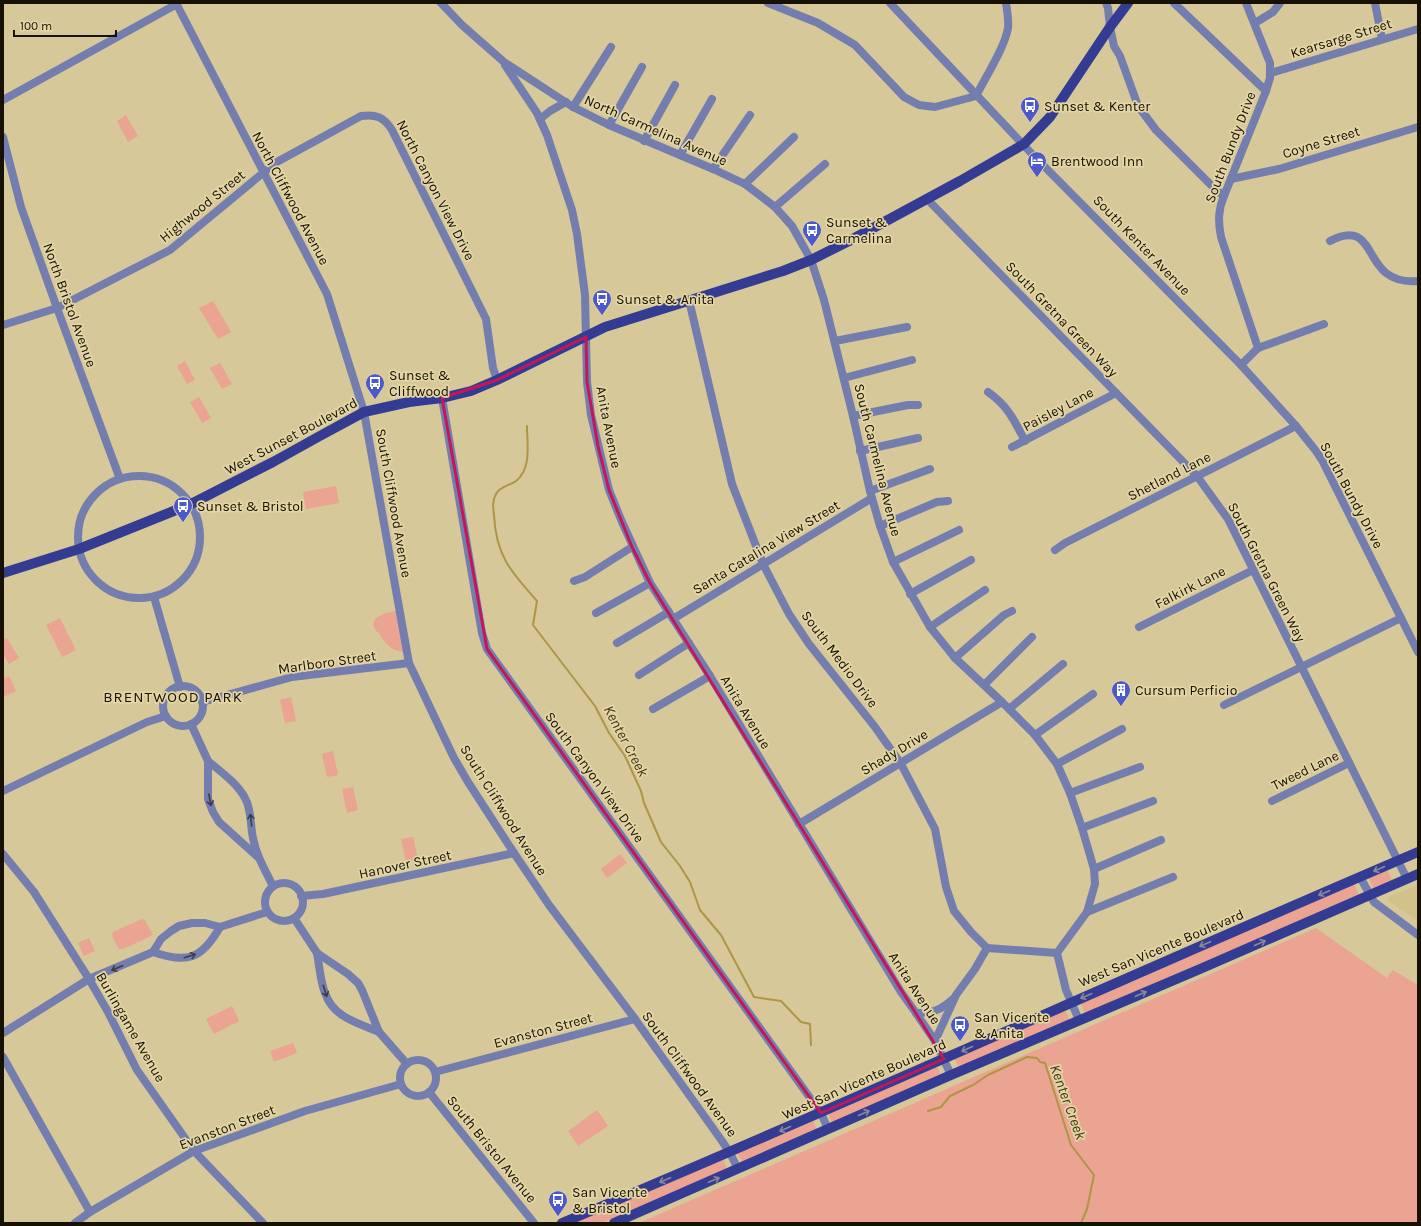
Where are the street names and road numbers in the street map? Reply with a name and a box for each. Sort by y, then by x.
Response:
street label: Kearsarge Street [1288,15,1394,62]
street label: South Bundy Drive [1201,89,1260,205]
street label: North Carmelina Avenue [582,91,730,170]
street label: North Canyon View Drive [393,117,478,263]
street label: Coyne Street [1280,123,1362,162]
street label: North Cliffwood Avenue [248,129,333,268]
street label: Highwood Street [156,167,249,246]
street label: South Kenter Avenue [1089,192,1194,299]
street label: North Bristol Avenue [39,241,100,370]
street label: South Gretna Green Way [1002,258,1122,381]
street label: South Carmelina Avenue [850,382,905,538]
street label: Paisley Lane [1020,384,1097,435]
street label: Anita Avenue [592,385,625,469]
street label: West Sunset Boulevard [222,394,360,479]
street label: South Cliffwood Avenue [372,427,415,579]
street label: South Bundy Drive [1316,439,1387,551]
street label: Shetland Lane [1125,448,1214,505]
street label: Santa Catalina View Street [689,497,843,598]
street label: South Gretna Green Way [1224,500,1309,645]
street label: Falkirk Lane [1152,562,1228,612]
street label: South Medio Drive [798,608,882,711]
street label: Marlboro Street [277,647,377,678]
street label: Anita Avenue [717,672,774,752]
street label: South Canyon View Drive [541,708,648,846]
street label: Shady Drive [858,726,931,779]
street label: South Cliffwood Avenue [456,742,551,879]
street label: Tweed Lane [1269,747,1342,794]
street label: Hanover Street [357,846,453,883]
street label: West San Vicente Boulevard [1076,906,1246,991]
street label: Anita Avenue [885,949,944,1028]
street label: Burlingame Avenue [92,969,169,1085]
street label: South Cliffwood Avenue [638,1008,741,1140]
street label: Evanston Street [492,1009,594,1052]
street label: West San Vicente Boulevard [779,1036,949,1123]
street label: South Bristol Avenue [443,1092,540,1206]
street label: Evanston Street [177,1101,278,1154]

